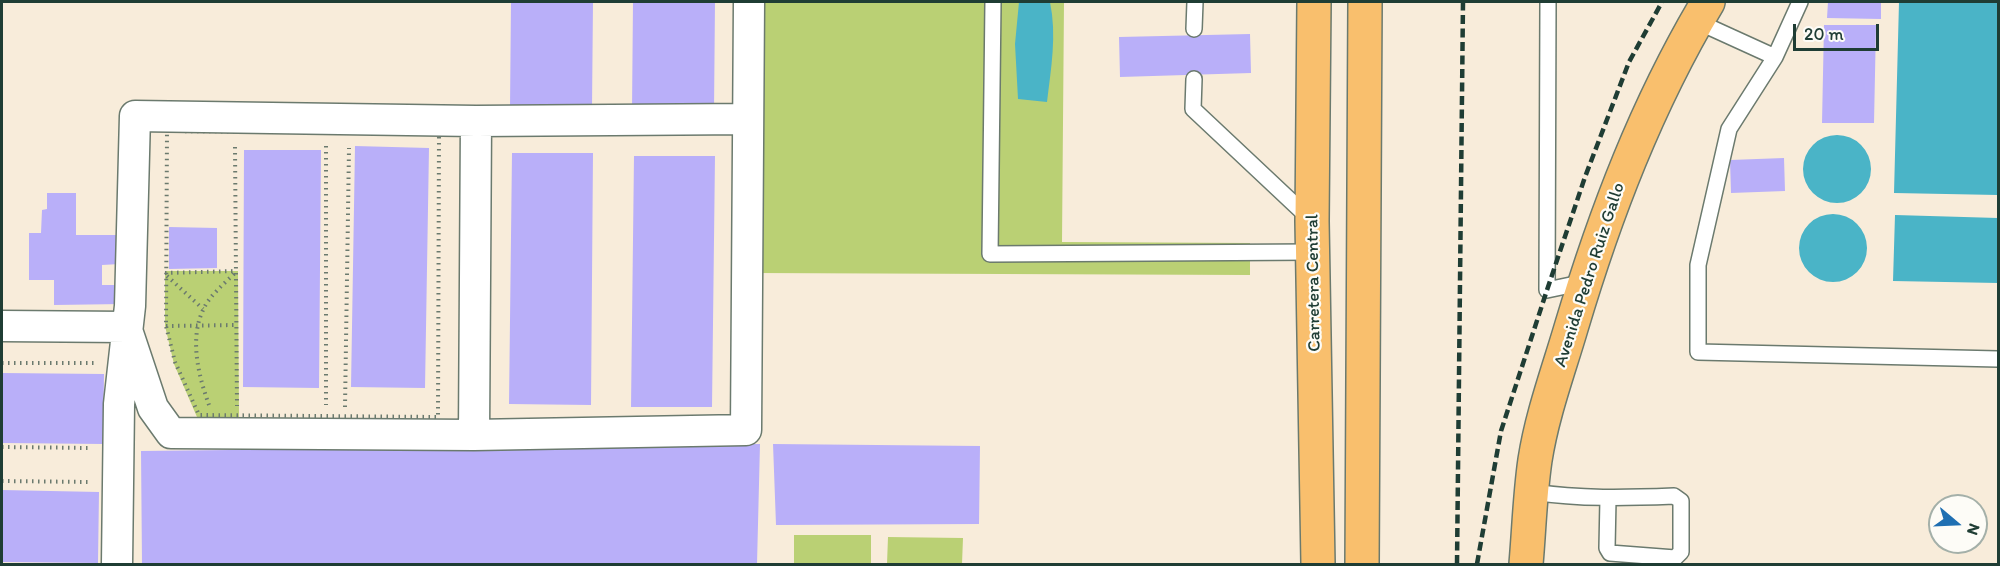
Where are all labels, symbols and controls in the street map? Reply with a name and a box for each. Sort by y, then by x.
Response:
scale bar [1796,12,1882,50]
text: 20 m [1804,23,1844,45]
street label: Avenida Pedro Ruiz Gallo [1550,180,1630,370]
street label: Carretera Central [1302,214,1326,352]
north arrow [1928,494,1988,554]
text: N [1963,521,1984,538]

